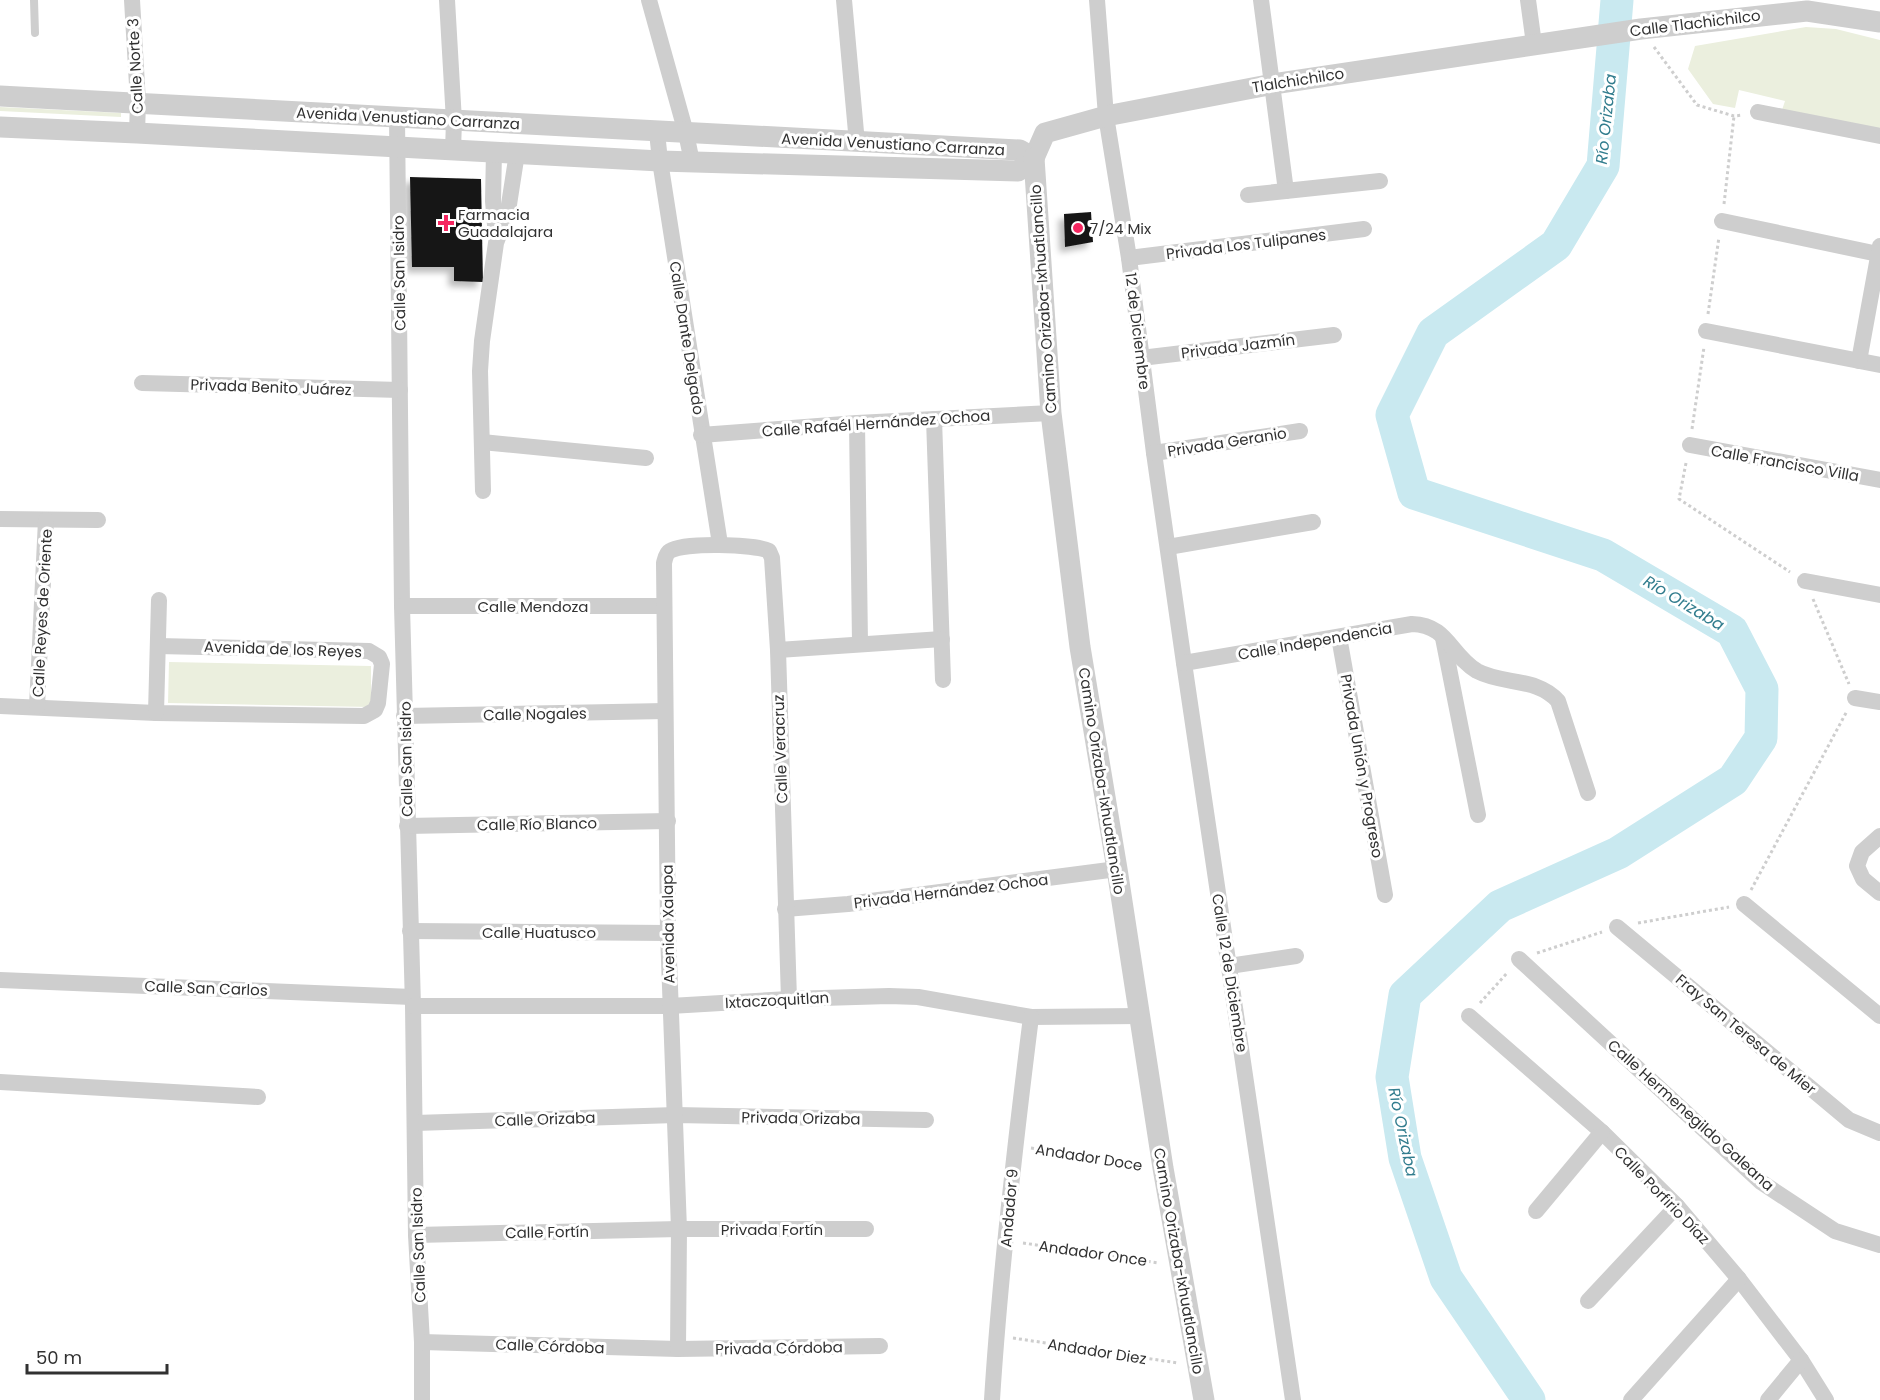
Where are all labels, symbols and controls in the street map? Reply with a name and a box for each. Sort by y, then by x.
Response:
street label: Calle Tlachichilco [1628,5,1762,41]
street label: Calle Norte 3 [122,18,148,114]
street label: Tlalchichilco [1251,62,1345,98]
water label: Río Orizaba [1590,72,1622,165]
street label: Avenida Venustiano Carranza [296,102,520,134]
street label: Avenida Venustiano Carranza [781,128,1005,160]
street label: Camino Orizaba-Ixhuatlancillo [1025,184,1061,414]
place label: Farmacia Guadalajara [458,204,553,242]
street label: Calle San Isidro [387,215,411,331]
marker: Farmacia Guadalajara [439,216,453,230]
place label: 7/24 Mix [1090,218,1151,239]
marker: 7/24 Mix [1071,221,1085,235]
street label: Privada Los Tulipanes [1165,224,1327,264]
street label: Calle Dante Delgado [664,260,710,416]
street label: 12 de Diciembre [1120,271,1156,391]
street label: Privada Jazmín [1180,329,1296,363]
street label: Privada Benito Juárez [190,374,352,400]
street label: Calle Rafaél Hernández Ochoa [761,405,991,441]
street label: Privada Geranio [1166,422,1288,462]
street label: Calle Francisco Villa [1709,440,1861,486]
street label: Calle Reyes de Oriente [27,528,57,698]
water label: Río Orizaba [1639,570,1729,636]
street label: Calle Mendoza [478,596,588,617]
street label: Calle Independencia [1236,617,1394,665]
street label: Avenida de los Reyes [204,636,362,662]
street label: Camino Orizaba-Ixhuatlancillo [1074,666,1130,896]
street label: Privada Unión y Progreso [1335,672,1389,860]
street label: Calle Veracruz [768,694,792,804]
street label: Calle San Isidro [394,701,418,817]
street label: Calle Nogales [483,703,587,725]
street label: Calle Río Blanco [477,812,597,836]
street label: Avenida Xalapa [656,864,680,984]
street label: Privada Hernández Ochoa [852,869,1050,913]
street label: Calle 12 de Diciembre [1207,892,1253,1054]
street label: Calle Huatusco [482,922,596,943]
street label: Fray San Teresa de Mier [1671,969,1821,1099]
street label: Calle San Carlos [144,975,268,1001]
street label: Ixtaczoquitlan [724,987,830,1013]
street label: Calle Hermenegildo Galeana [1603,1035,1779,1195]
water label: Río Orizaba [1382,1085,1424,1179]
street label: Privada Orizaba [741,1106,861,1130]
street label: Calle Orizaba [494,1107,596,1131]
street label: Andador Doce [1034,1138,1144,1176]
street label: Calle Porfirio Díaz [1610,1141,1715,1249]
street label: Camino Orizaba-Ixhuatlancillo [1149,1146,1209,1376]
street label: Andador 9 [995,1168,1023,1248]
street label: Calle San Isidro [405,1187,431,1303]
street label: Privada Fortín [721,1219,823,1240]
street label: Calle Fortín [505,1221,589,1243]
street label: Andador Once [1037,1235,1149,1271]
street label: Andador Diez [1046,1333,1148,1369]
street label: Calle Córdoba [495,1334,605,1358]
street label: Privada Córdoba [715,1336,843,1360]
scale bar [27,1337,166,1375]
text: 50 m [36,1345,82,1370]

